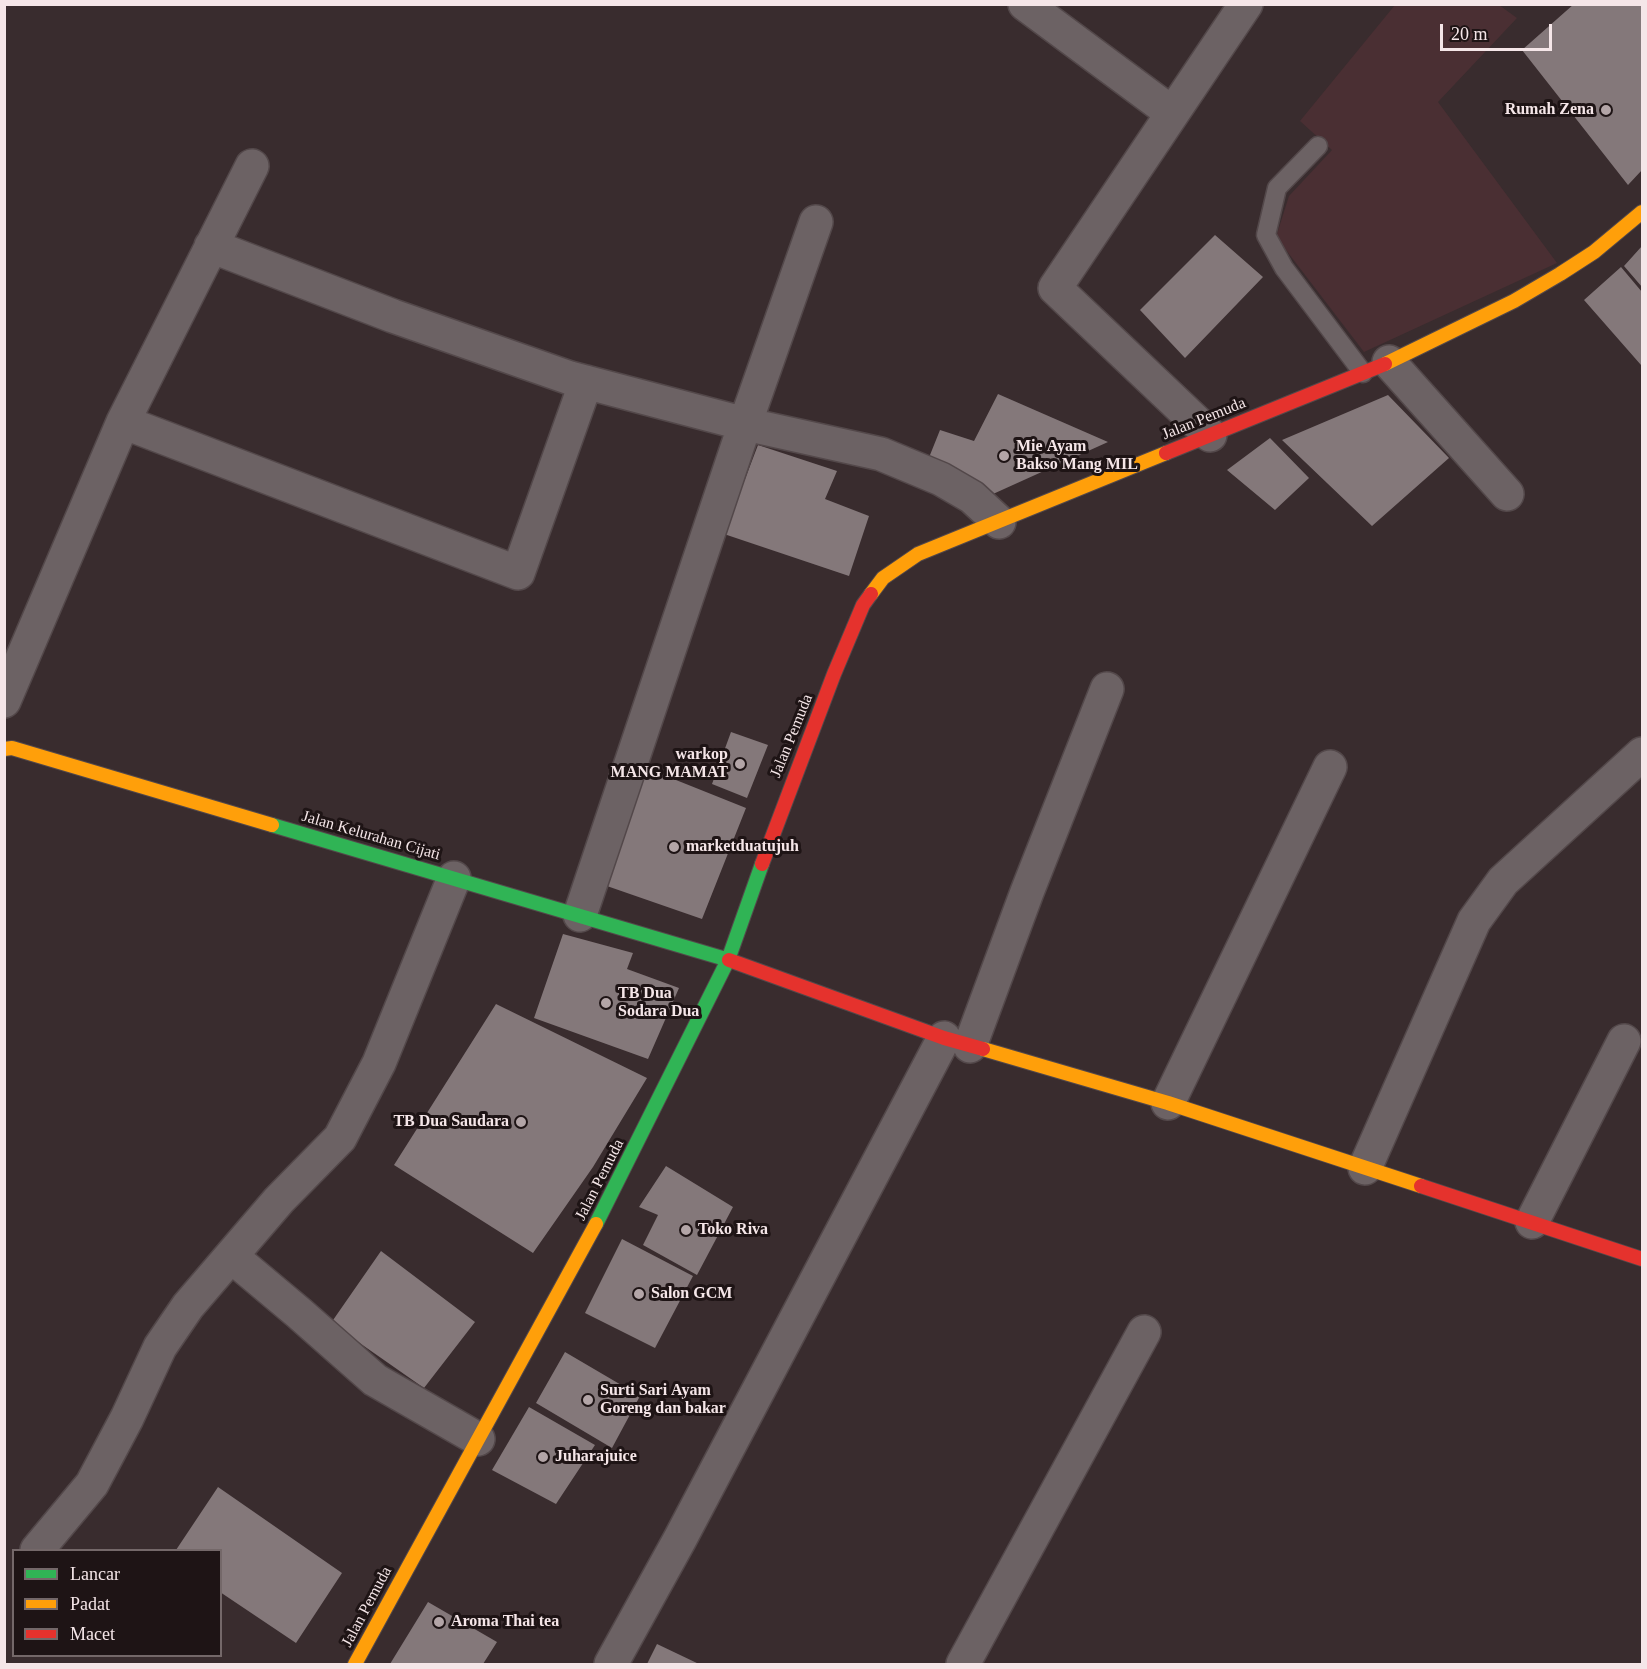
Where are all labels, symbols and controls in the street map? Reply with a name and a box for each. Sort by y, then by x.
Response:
scale bar [1443,12,1556,50]
text: 20 m [1451,24,1488,44]
place label: Rumah Zena [1505,100,1594,120]
marker: Rumah Zena [1599,103,1613,117]
street label: Jalan Pemuda [1159,394,1249,444]
place label: Mie Ayam Bakso Mang MIL [1016,437,1138,475]
marker: Mie Ayam Bakso Mang MIL [997,449,1011,463]
street label: Jalan Pemuda [767,691,817,781]
place label: warkop MANG MAMAT [611,745,728,783]
marker: warkop MANG MAMAT [733,757,747,771]
street label: Jalan Kelurahan Cijati [300,807,442,865]
place label: marketduatujuh [686,837,799,857]
marker: marketduatujuh [667,840,681,854]
place label: TB Dua Sodara Dua [618,984,699,1022]
marker: TB Dua Sodara Dua [599,996,613,1010]
place label: TB Dua Saudara [393,1112,509,1132]
marker: TB Dua Saudara [514,1115,528,1129]
street label: Jalan Pemuda [571,1136,629,1224]
place label: Toko Riva [698,1220,768,1240]
marker: Toko Riva [679,1223,693,1237]
place label: Salon GCM [651,1284,732,1304]
marker: Salon GCM [632,1287,646,1301]
place label: Surti Sari Ayam Goreng dan bakar [600,1381,726,1419]
marker: Surti Sari Ayam Goreng dan bakar [581,1393,595,1407]
place label: Juharajuice [555,1447,637,1467]
marker: Juharajuice [536,1450,550,1464]
legend [12,1549,222,1657]
street label: Jalan Pemuda [338,1563,396,1651]
text: Lancar [70,1564,120,1584]
text: Padat [70,1594,110,1614]
place label: Aroma Thai tea [451,1612,559,1632]
marker: Aroma Thai tea [432,1615,446,1629]
text: Macet [70,1624,115,1644]

